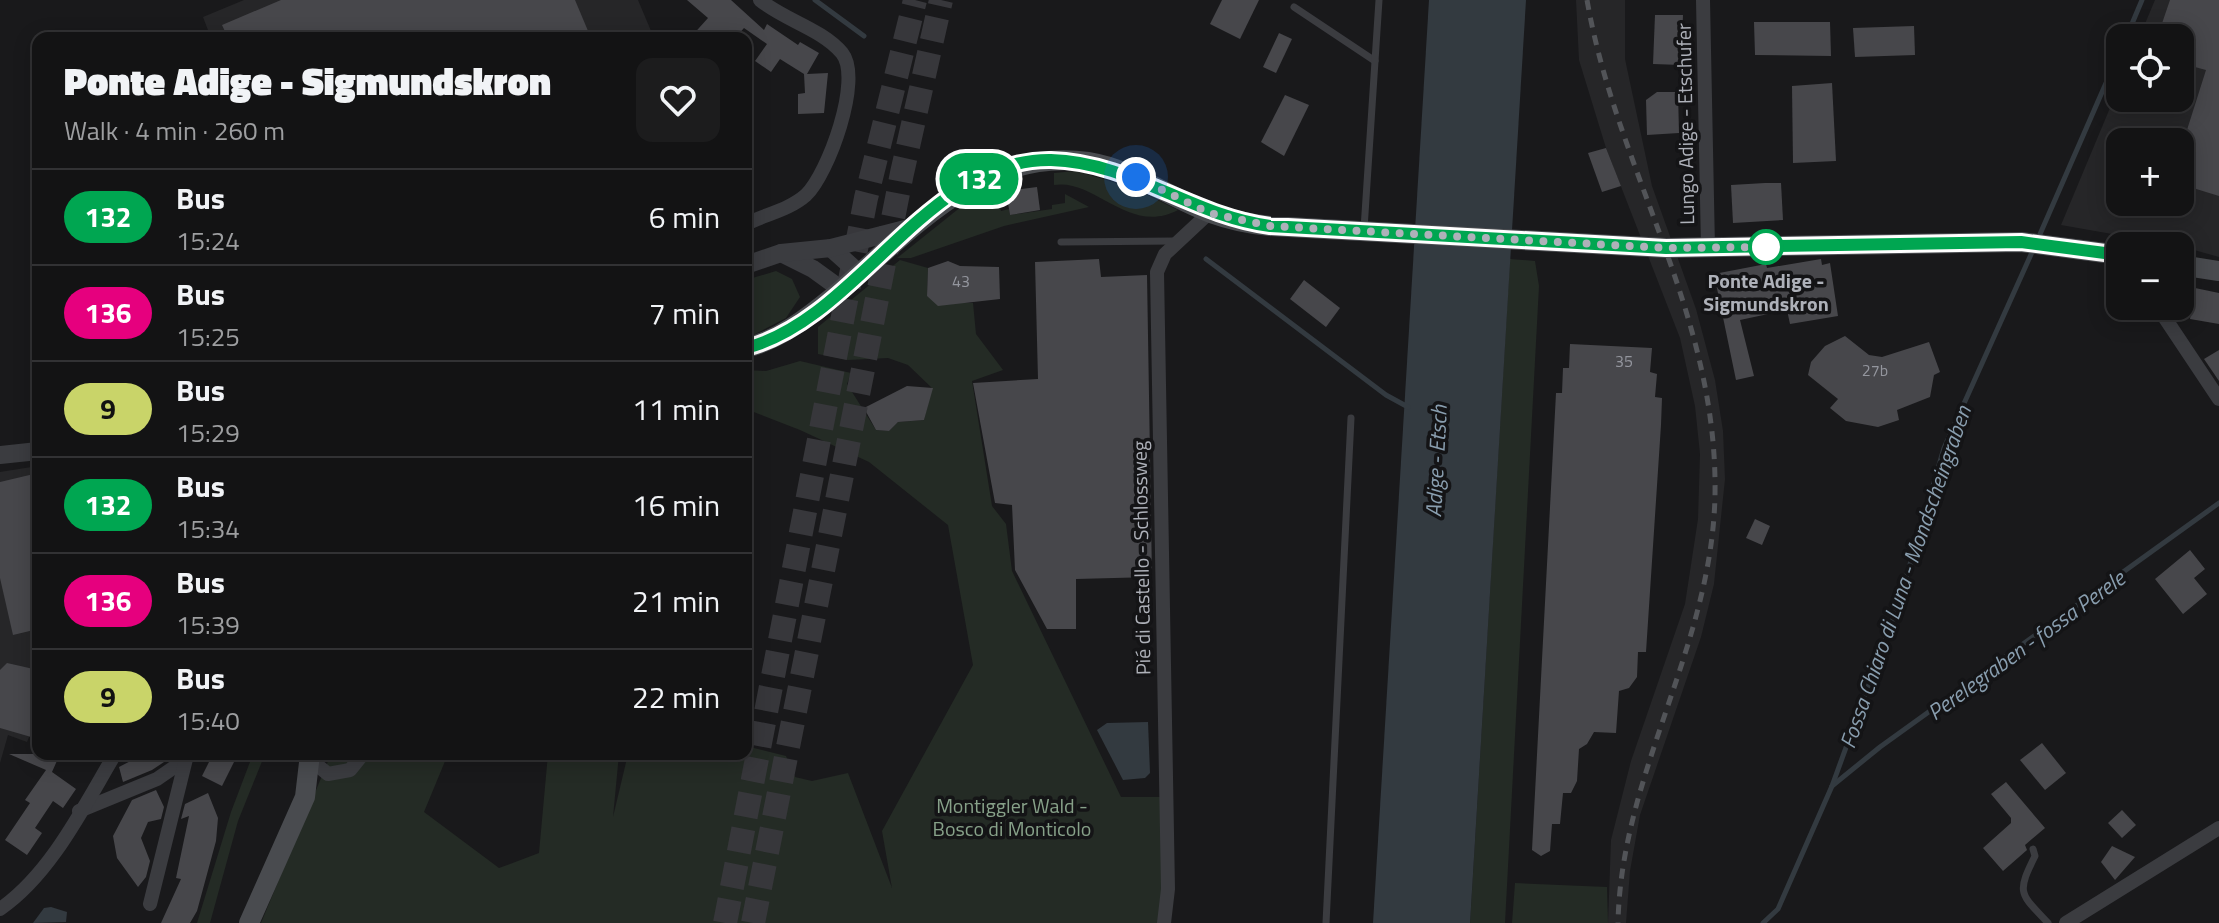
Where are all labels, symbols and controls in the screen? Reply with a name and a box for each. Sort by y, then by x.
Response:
street label: Lungo Adige - Etschufer [1668,23,1702,225]
map controls [2106,24,2194,320]
button: locate [2106,24,2194,112]
text: Ponte Adige - Sigmundskron [64,52,551,110]
button: heart [636,58,720,142]
text: Walk · 4 min · 260 m [64,111,285,150]
button: + [2106,128,2194,216]
line badge: 132 [933,153,1025,205]
text: 132 [955,157,1003,200]
your location [1116,157,1156,197]
text: Bus [176,175,225,221]
text: 6 min [649,194,720,240]
text: 132 [84,195,132,238]
text: 15:24 [176,221,240,260]
marker: Ponte Adige - Sigmundskron [1749,230,1783,264]
button: − [2106,232,2194,320]
place label: Ponte Adige - Sigmundskron [1703,265,1829,319]
house number: 43 [952,269,970,293]
text: Bus [176,271,225,317]
text: 7 min [649,290,720,336]
text: 136 [84,291,132,334]
text: 15:25 [176,317,240,356]
house number: 35 [1615,349,1633,373]
house number: 27b [1862,358,1888,382]
text: Bus [176,367,225,413]
text: 11 min [632,386,720,432]
text: 9 [100,387,116,430]
water label: Fossa Chiaro di Luna - Mondscheingraben [1830,400,1980,753]
water label: Adige - Etsch [1416,403,1456,518]
text: 15:29 [176,413,240,452]
street label: Pié di Castello - Schlossweg [1123,441,1159,675]
text: Bus [176,463,225,509]
text: 16 min [632,482,720,528]
text: 132 [84,483,132,526]
text: 15:34 [176,509,240,548]
text: Bus [176,559,225,605]
water label: Perelegraben - fossa Perele [1920,560,2133,728]
text: 21 min [632,578,720,624]
text: 136 [84,579,132,622]
text: 15:39 [176,605,240,644]
text: Bus [176,655,225,701]
text: 22 min [632,674,720,720]
text: 9 [100,675,116,718]
text: 15:40 [176,701,240,740]
park label: Montiggler Wald - Bosco di Monticolo [933,790,1091,844]

